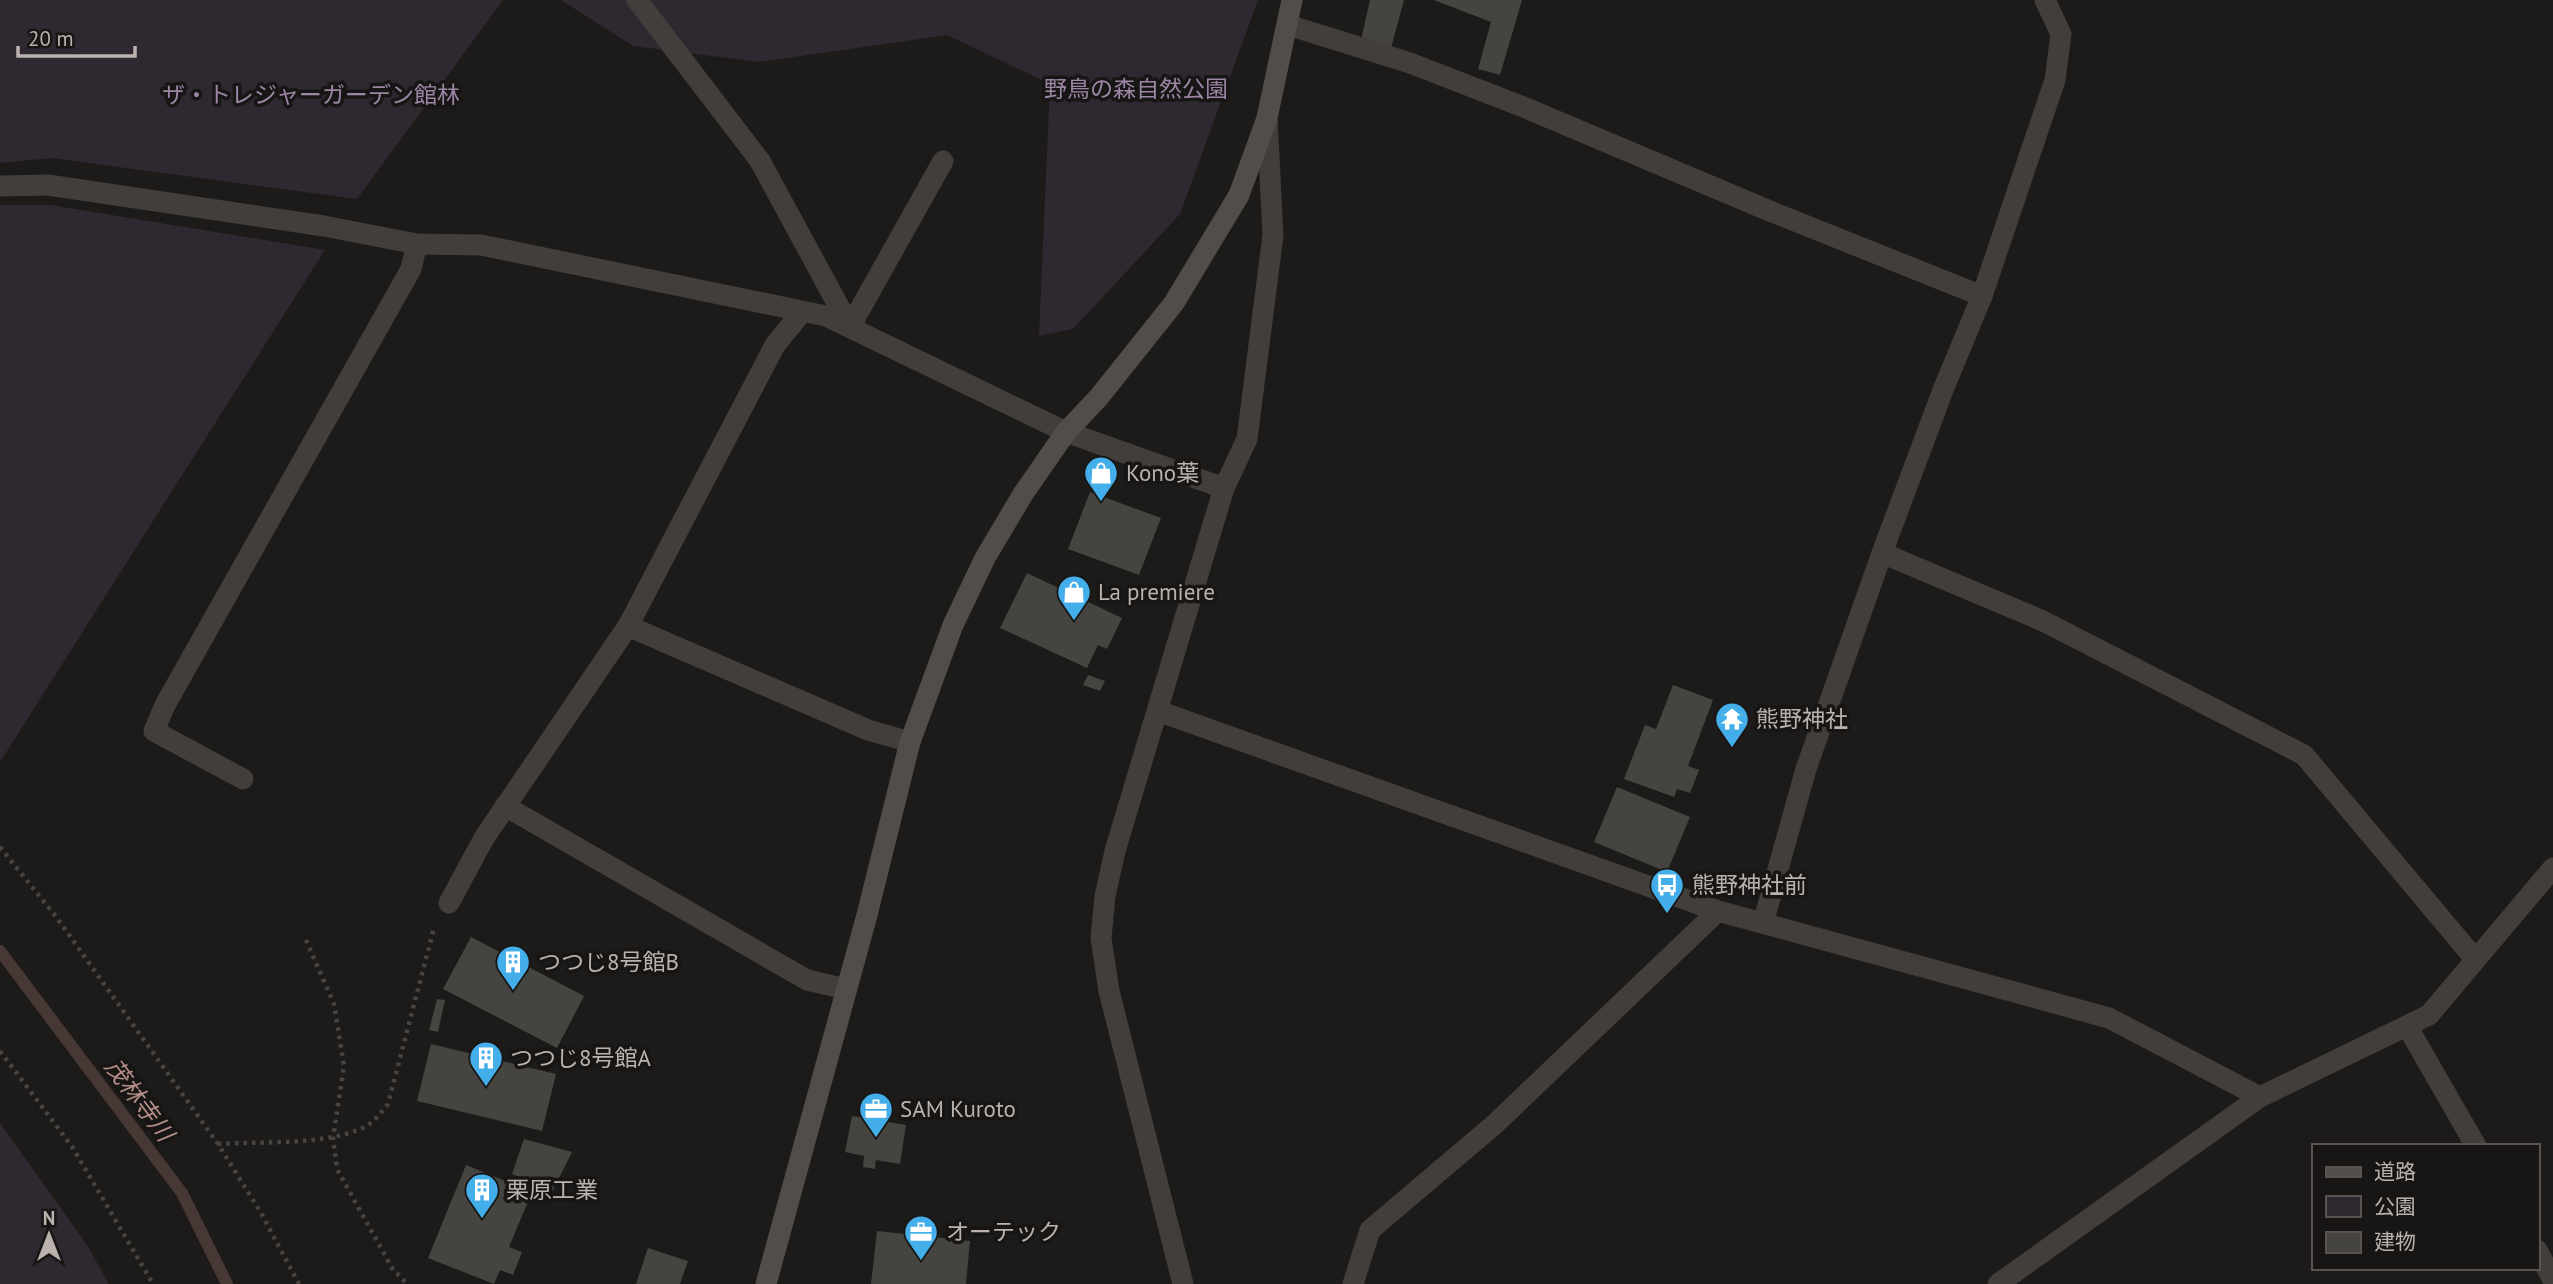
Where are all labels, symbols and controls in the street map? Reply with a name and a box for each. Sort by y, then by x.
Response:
scale bar [18,14,135,58]
text: 20 m [28,25,74,52]
park label: 野鳥の森自然公園 [1044,74,1228,103]
park label: ザ・トレジャーガーデン館林 [162,80,460,109]
shop icon: Kono葉 [1082,454,1120,503]
place label: Kono葉 [1126,458,1199,487]
shop icon: La premiere [1055,573,1093,622]
place label: La premiere [1098,577,1215,606]
temple icon: 熊野神社 [1713,700,1751,749]
place label: 熊野神社 [1756,704,1848,733]
bus stop icon: 熊野神社前 [1648,866,1686,915]
place label: 熊野神社前 [1692,870,1807,899]
building icon: つつじ8号館B [494,943,532,992]
place label: つつじ8号館B [538,947,679,976]
building icon: つつじ8号館A [467,1039,505,1088]
place label: つつじ8号館A [510,1043,652,1072]
water label: 茂林寺川 [98,1052,182,1150]
office icon: SAM Kuroto [857,1090,895,1139]
place label: SAM Kuroto [900,1094,1016,1123]
legend [2312,1144,2539,1270]
text: 道路 [2374,1158,2416,1185]
building icon: 栗原工業 [463,1171,501,1220]
place label: 栗原工業 [506,1175,598,1204]
text: 公園 [2374,1193,2416,1220]
north arrow [14,1200,84,1270]
text: N [43,1206,55,1230]
office icon: オーテック [902,1213,940,1262]
place label: オーテック [946,1217,1061,1246]
text: 建物 [2374,1228,2416,1255]

